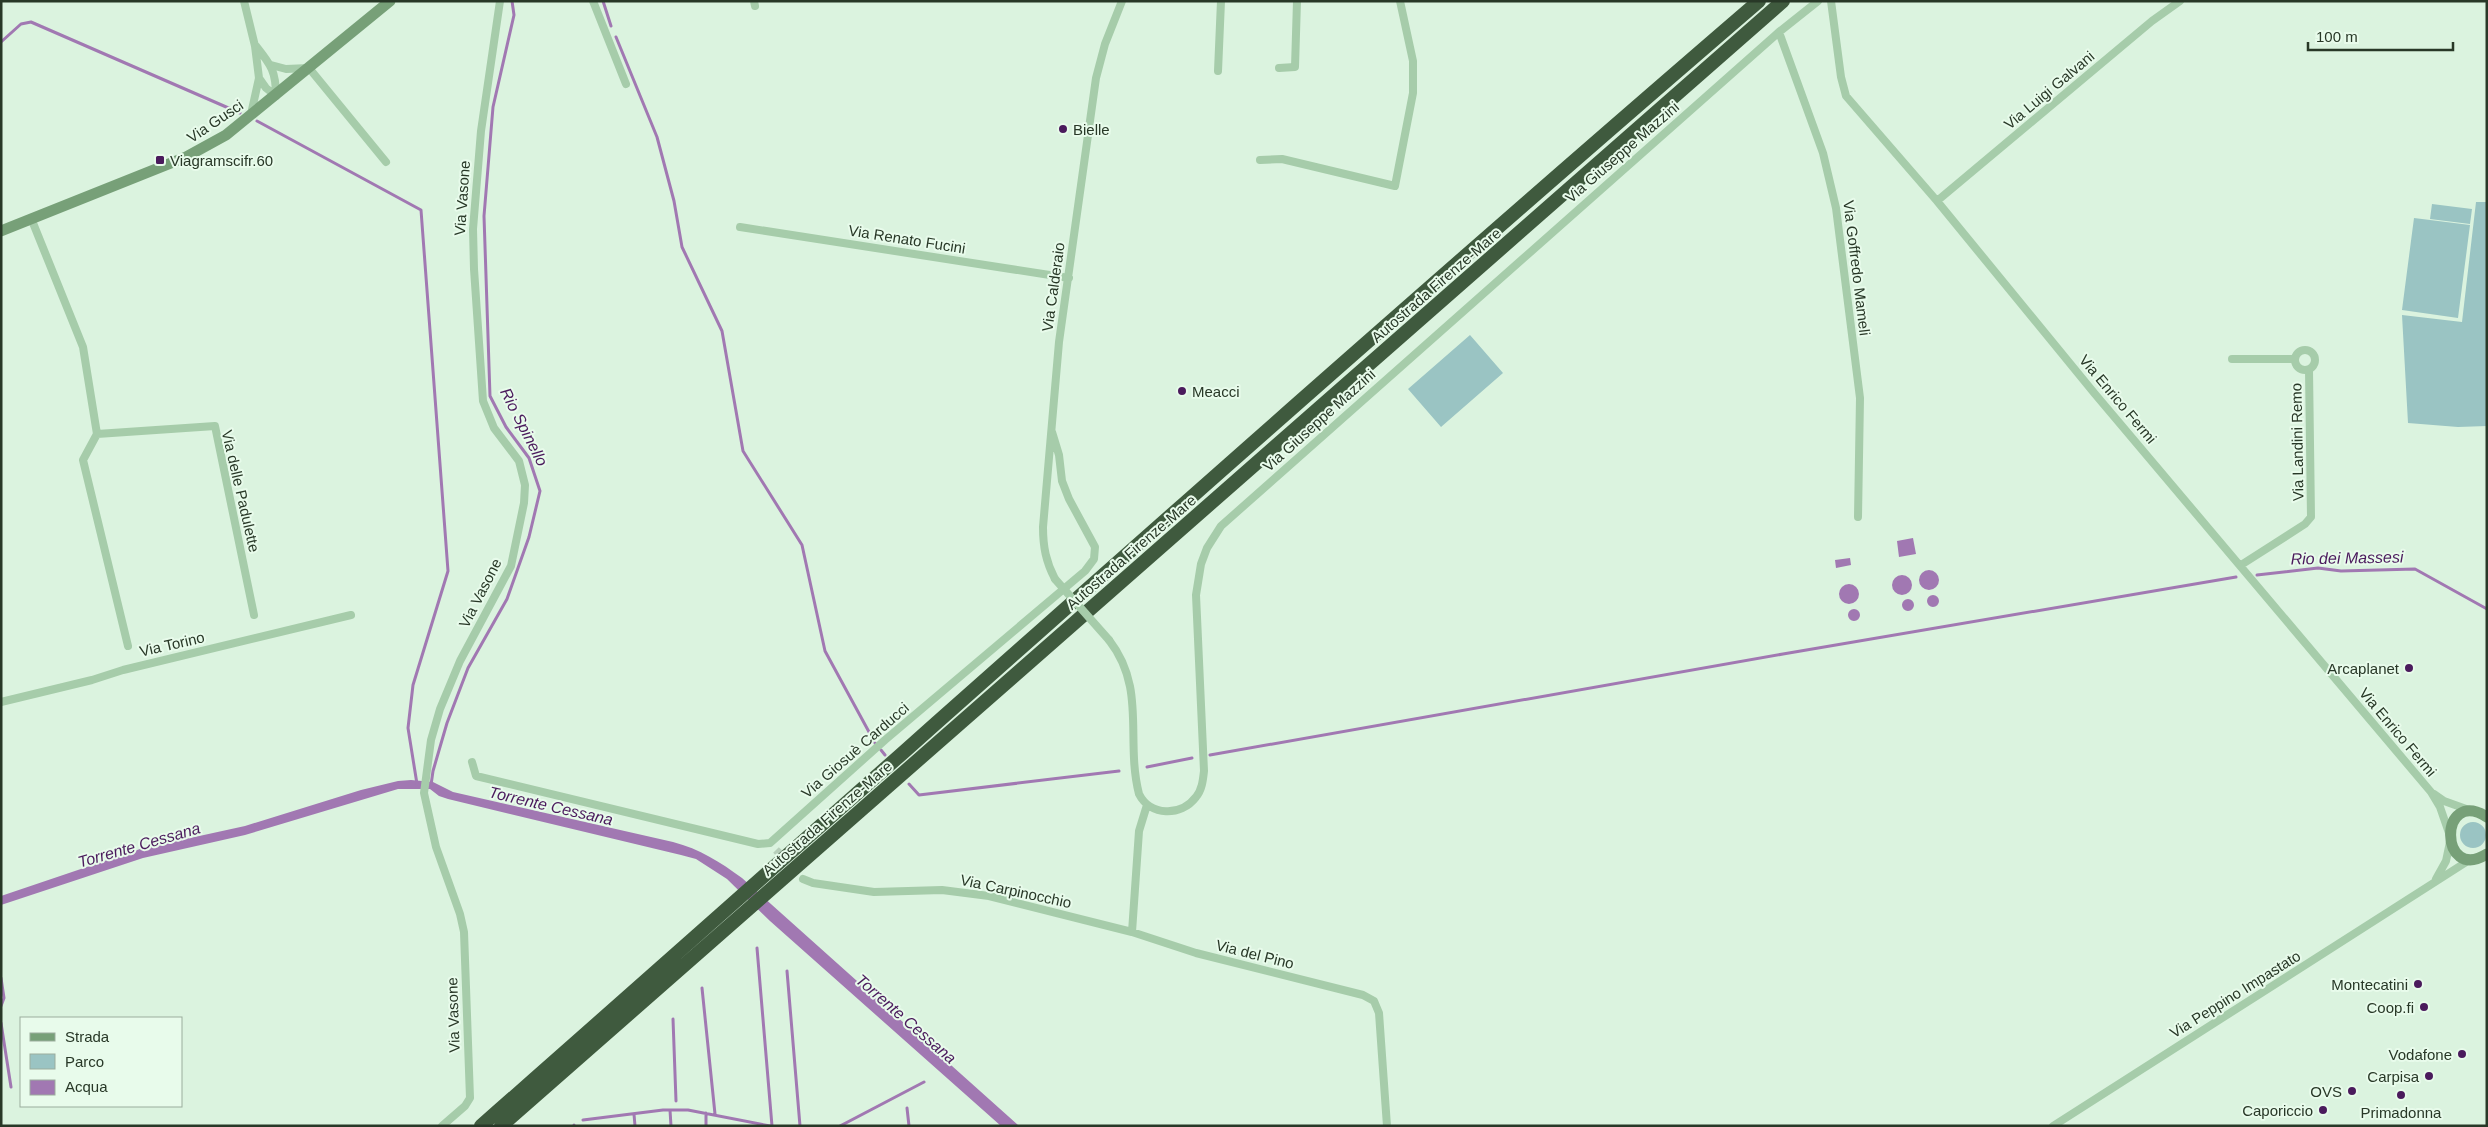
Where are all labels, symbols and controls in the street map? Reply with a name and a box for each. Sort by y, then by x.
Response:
scale bar [2308,20,2453,52]
text: 100 m [2316,28,2358,45]
street label: Via Luigi Galvani [2001,47,2097,133]
street label: Via Gusci [184,96,246,146]
street label: Via Giuseppe Mazzini [1562,98,1682,206]
place label: Bielle [1073,121,1110,138]
marker: Bielle [1057,123,1069,135]
place label: Viagramscifr.60 [170,152,273,169]
marker: Viagramscifr.60 [154,154,166,166]
street label: Via Vasone [451,160,473,236]
street label: Via Goffredo Mameli [1840,199,1874,337]
street label: Via Renato Fucini [847,221,967,257]
street label: Autostrada Firenze-Mare [1368,224,1504,346]
street label: Via Calderaio [1038,241,1068,333]
street label: Via Enrico Fermi [2076,351,2160,447]
street label: Via Giuseppe Mazzini [1260,365,1378,475]
place label: Meacci [1192,383,1240,400]
street label: Via Landini Remo [2287,383,2307,501]
water label: Rio Spinello [497,385,551,469]
marker: Meacci [1176,385,1188,397]
street label: Via delle Padulette [219,428,263,554]
street label: Autostrada Firenze-Mare [1063,491,1199,613]
water label: Rio dei Massesi [2290,549,2404,567]
street label: Via Vasone [455,556,505,630]
street label: Via Torino [138,628,206,660]
place label: Arcaplanet [2327,660,2400,677]
marker: Arcaplanet [2403,662,2415,674]
street label: Via Enrico Fermi [2356,684,2440,780]
street label: Via Giosuè Carducci [798,699,912,801]
street label: Autostrada Firenze-Mare [759,757,895,879]
water label: Torrente Cessana [487,783,615,829]
water label: Torrente Cessana [76,819,202,871]
street label: Via Carpinocchio [959,871,1073,911]
street label: Via del Pino [1214,936,1296,972]
street label: Via Peppino Impastato [2167,947,2303,1041]
water label: Torrente Cessana [853,971,959,1067]
place label: Montecatini [2331,976,2408,993]
street label: Via Vasone [443,977,463,1053]
marker: Montecatini [2412,978,2424,990]
place label: Coop.fi [2366,999,2414,1016]
marker: Coop.fi [2418,1001,2430,1013]
legend [20,1017,182,1107]
text: Strada [65,1028,110,1045]
place label: Vodafone [2389,1046,2452,1063]
marker: Vodafone [2456,1048,2468,1060]
text: Parco [65,1053,104,1070]
place label: Carpisa [2367,1068,2420,1085]
marker: Carpisa [2423,1070,2435,1082]
text: Acqua [65,1078,108,1095]
place label: OVS [2310,1083,2342,1100]
marker: OVS [2346,1085,2358,1097]
marker: Primadonna [2395,1089,2407,1101]
place label: Caporiccio [2242,1102,2313,1119]
marker: Caporiccio [2317,1104,2329,1116]
place label: Primadonna [2361,1104,2442,1121]

